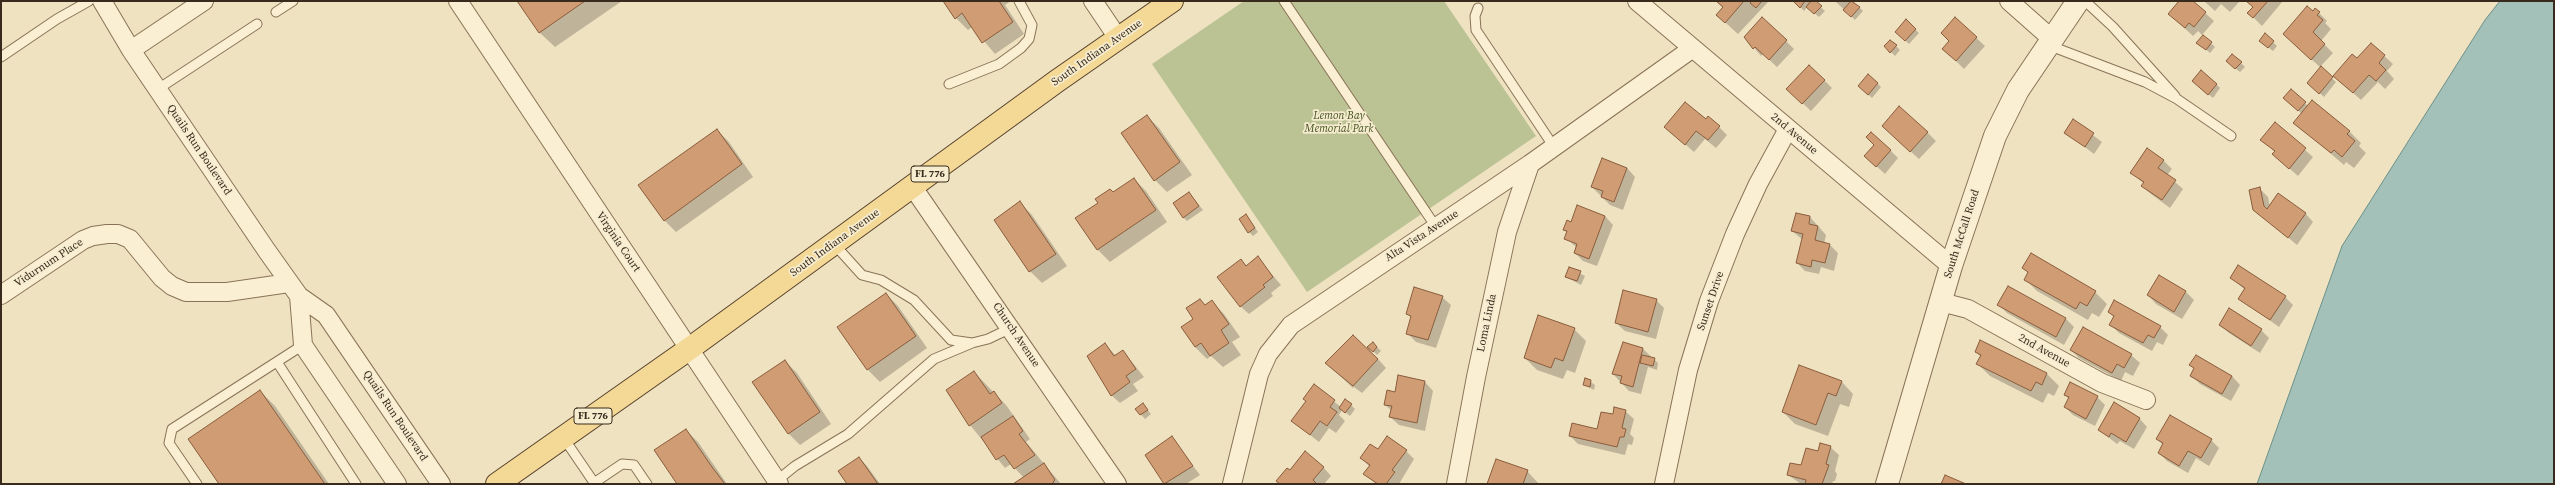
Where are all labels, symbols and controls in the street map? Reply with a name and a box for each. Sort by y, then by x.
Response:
street label: South Indiana Avenue [1049,17,1145,89]
street label: Quails Run Boulevard [164,102,234,198]
park label: Lemon Bay Memorial Park [1305,109,1373,135]
street label: 2nd Avenue [1768,111,1820,157]
road number: FL 776 [911,166,949,182]
street label: South McCall Road [1941,188,1983,280]
street label: South Indiana Avenue [788,206,882,280]
street label: Alta Vista Avenue [1383,207,1461,265]
street label: Virginia Court [593,209,643,275]
street label: Vidurnum Place [12,236,86,290]
street label: Sunset Drive [1695,270,1727,332]
street label: Loma Linda [1474,293,1500,353]
street label: Church Avenue [990,300,1042,370]
street label: 2nd Avenue [2016,331,2072,371]
street label: Quails Run Boulevard [360,368,430,464]
road number: FL 776 [574,408,612,424]

